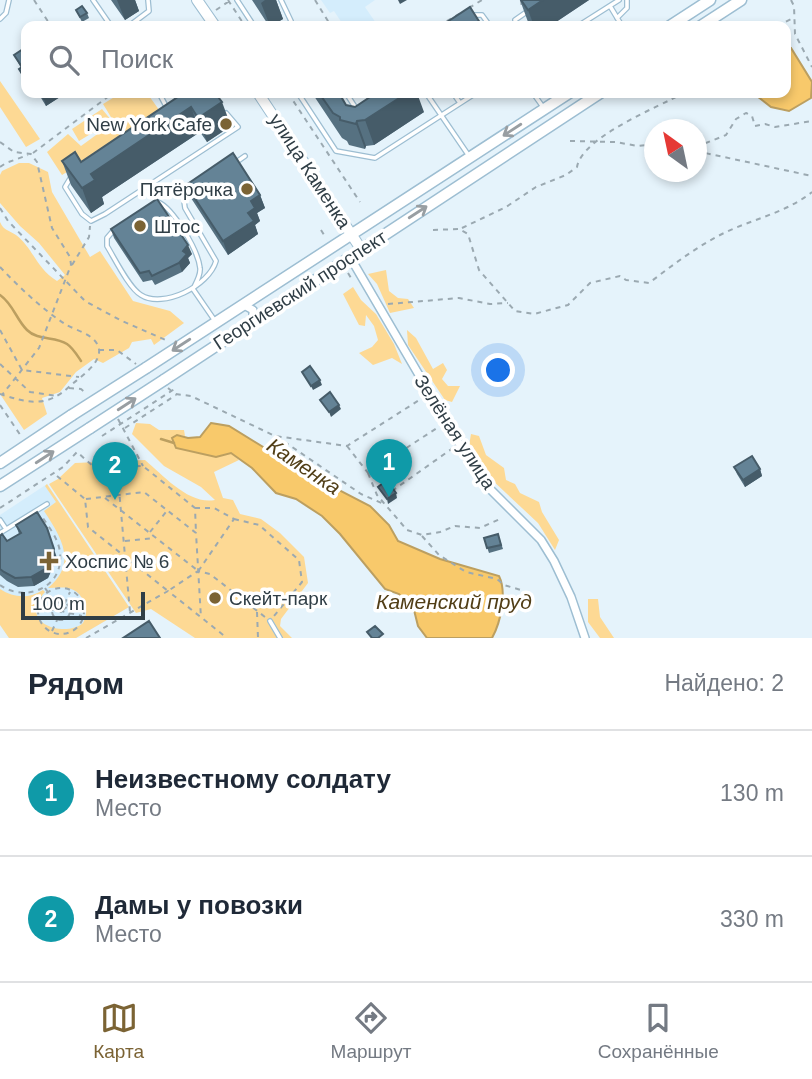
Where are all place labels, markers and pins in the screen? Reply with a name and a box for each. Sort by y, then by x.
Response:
place label: New York Cafe [86,114,212,135]
marker: New York Cafe [218,116,234,132]
place label: Пятёрочка [140,179,233,200]
marker: Пятёрочка [239,181,255,197]
place label: Штос [154,216,200,237]
marker: Штос [132,218,148,234]
pin: 1 [366,439,412,497]
pin: 2 [92,442,138,500]
marker: Хоспис № 6 [39,551,59,571]
place label: Хоспис № 6 [65,551,169,572]
place label: Скейт-парк [229,588,328,609]
marker: Скейт-парк [207,590,223,606]

